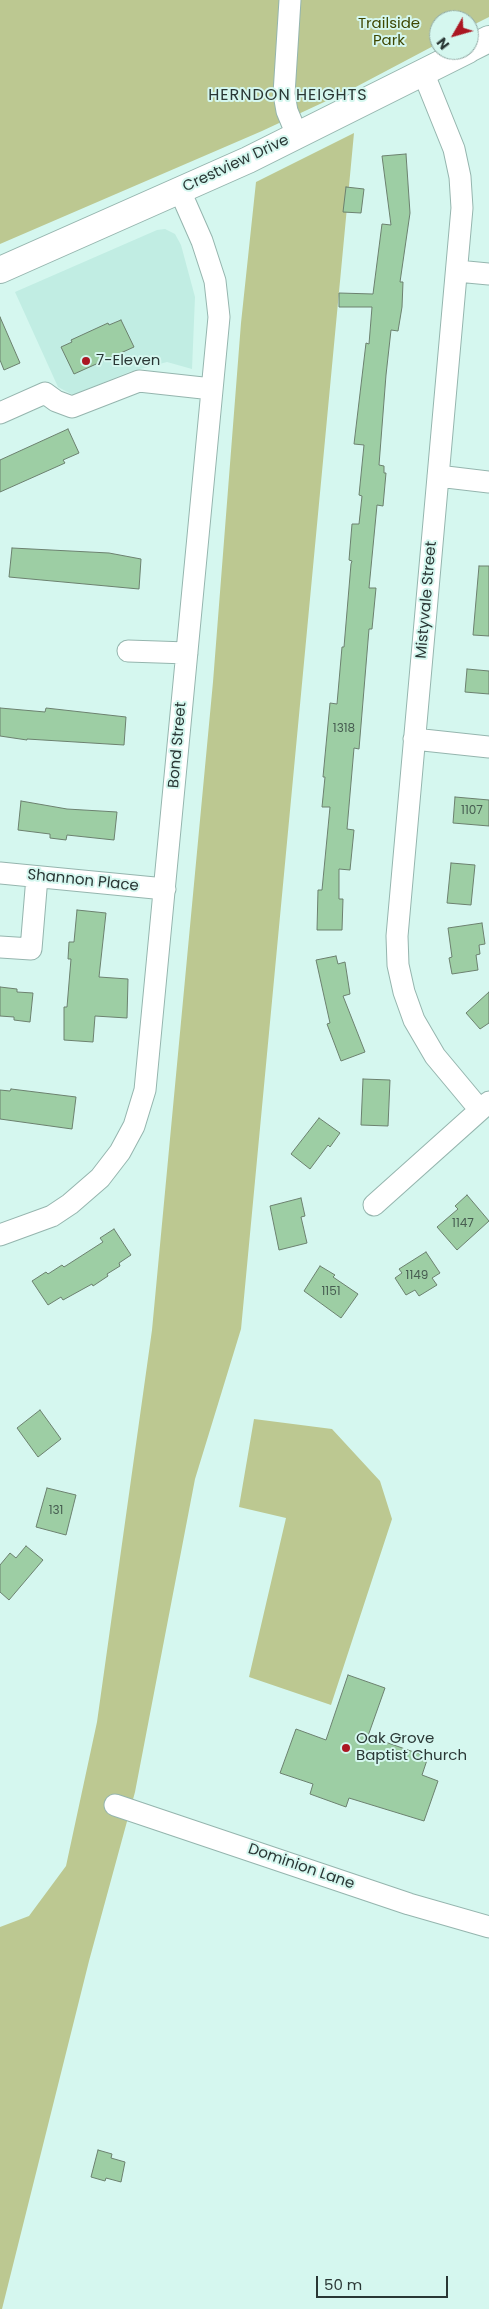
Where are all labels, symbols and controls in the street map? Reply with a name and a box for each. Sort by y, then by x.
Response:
north arrow [429,10,479,60]
park label: Trailside Park [358,15,420,50]
text: N [432,33,454,54]
district label: HERNDON HEIGHTS [206,86,370,106]
street label: Crestview Drive [180,132,292,196]
place label: 7-Eleven [96,352,160,370]
marker: 7-Eleven [80,355,92,367]
street label: Mistyvale Street [413,541,441,659]
street label: Bond Street [165,701,191,789]
house number: 1318 [333,722,355,736]
house number: 1107 [461,804,483,818]
street label: Shannon Place [26,866,140,896]
house number: 1147 [452,1217,474,1231]
house number: 1149 [406,1269,428,1283]
house number: 1151 [321,1285,341,1299]
house number: 131 [49,1504,63,1518]
place label: Oak Grove Baptist Church [356,1730,467,1765]
marker: Oak Grove Baptist Church [340,1742,352,1754]
street label: Dominion Lane [245,1840,357,1894]
scale bar [319,2266,452,2298]
text: 50 m [324,2274,362,2295]

